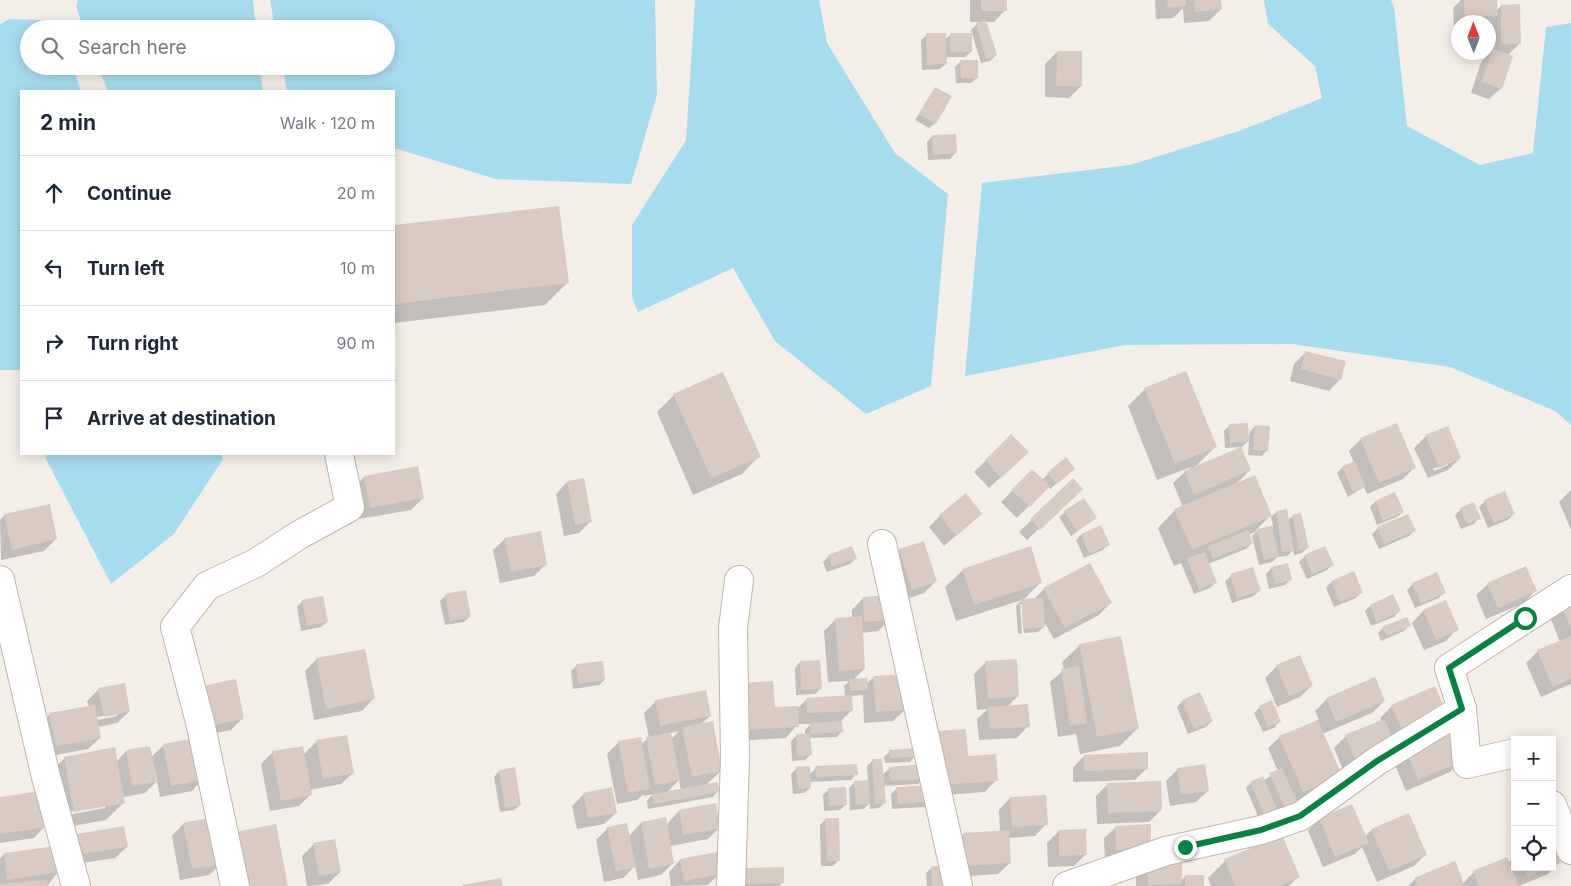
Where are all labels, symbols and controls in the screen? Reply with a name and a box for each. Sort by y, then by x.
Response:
north arrow [1451,15,1496,60]
search box [20,20,395,75]
icon: search [38,34,66,62]
text: Search here [78,36,187,59]
text: 2 min [40,110,96,135]
text: Walk · 120 m [280,113,375,133]
icon: ahead [40,179,68,207]
text: Continue [87,182,172,205]
text: 20 m [337,183,375,203]
icon: left [40,254,68,282]
text: Turn left [87,257,165,280]
text: 10 m [340,258,375,278]
icon: right [40,329,68,357]
text: Turn right [87,332,178,355]
text: 90 m [336,333,375,353]
icon: arrive [40,404,68,432]
text: Arrive at destination [87,407,276,430]
route start [1514,607,1537,630]
map controls [1511,736,1556,871]
button: + [1511,736,1556,781]
button: − [1511,781,1556,826]
button: locate [1511,826,1556,871]
route end [1174,836,1197,859]

